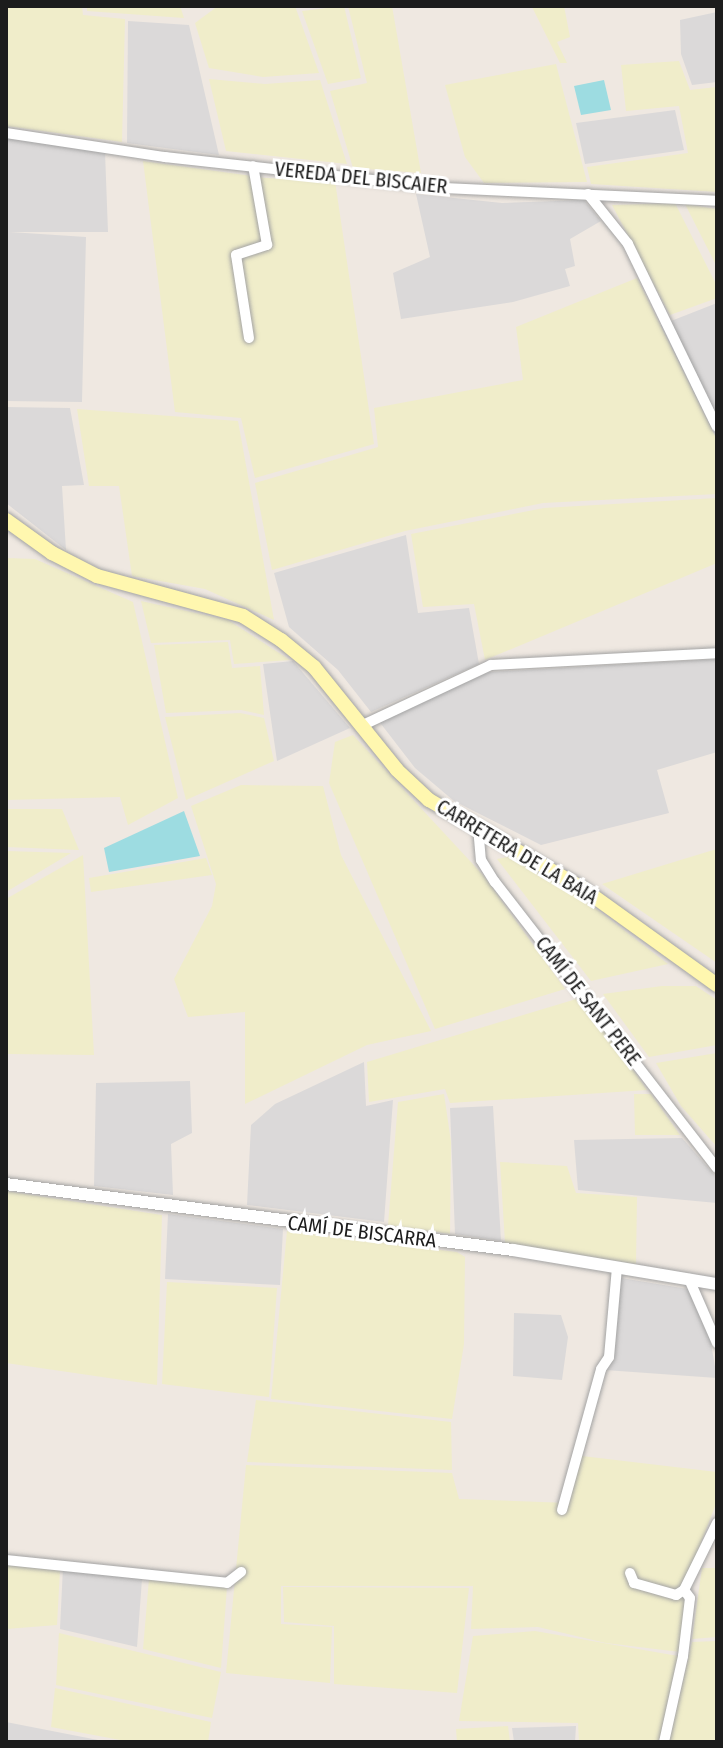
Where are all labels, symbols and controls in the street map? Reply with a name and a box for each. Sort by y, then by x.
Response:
street label: VEREDA DEL BISCAIER [274,157,448,199]
street label: CARRETERA DE LA BAIA [432,794,602,910]
street label: CAMÍ DE SANT PERE [530,932,646,1070]
street label: CAMÍ DE BISCARRA [286,1211,438,1253]

